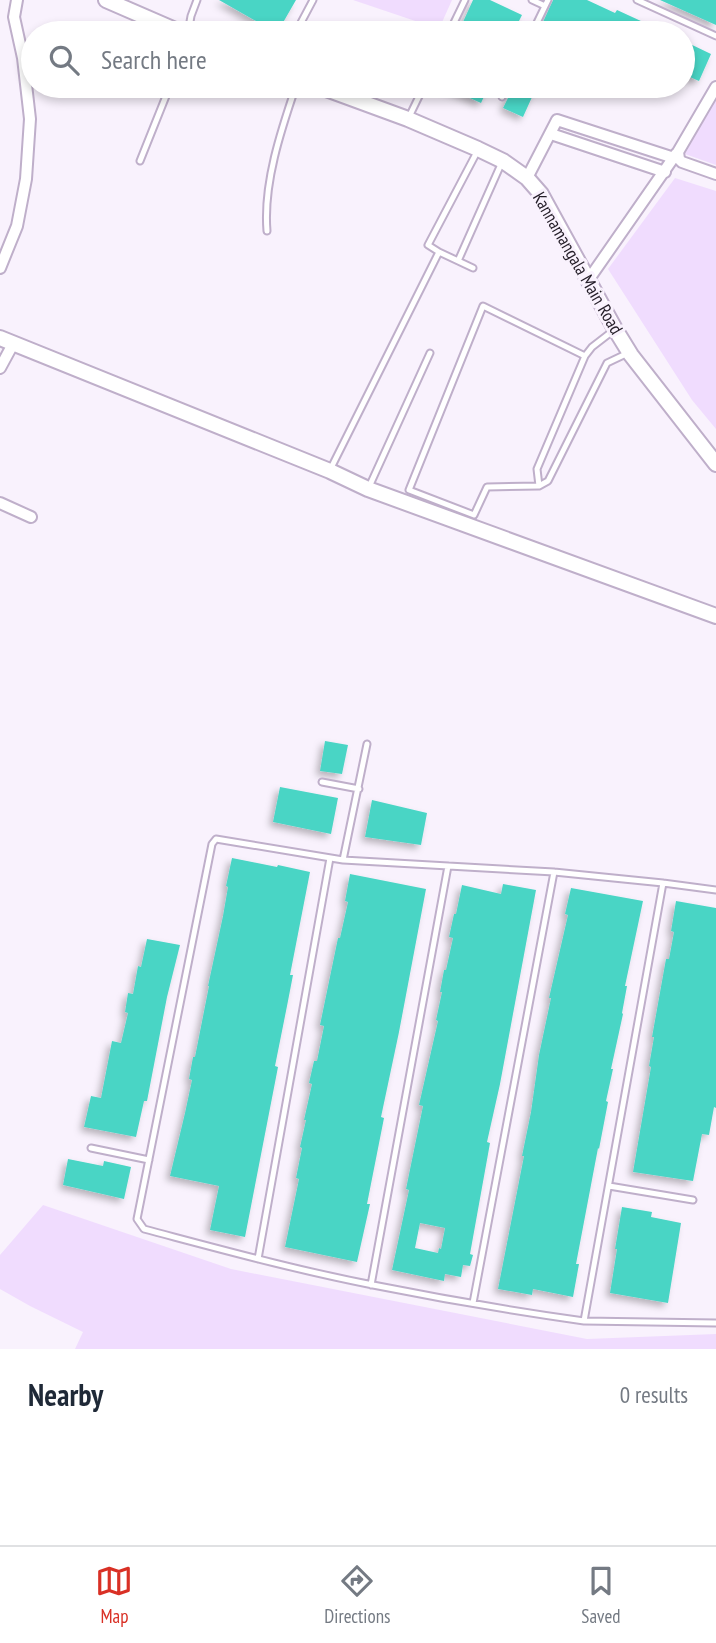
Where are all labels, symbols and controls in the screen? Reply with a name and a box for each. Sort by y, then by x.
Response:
search box [21,21,695,98]
icon: search [45,41,83,79]
text: Search here [101,43,207,76]
street label: Kannamangala Main Road [528,188,628,338]
text: Nearby [28,1375,103,1414]
text: 0 results [620,1380,688,1409]
tab: Map [95,1562,133,1628]
tab: Directions [324,1562,390,1628]
tab: Saved [581,1562,621,1628]

